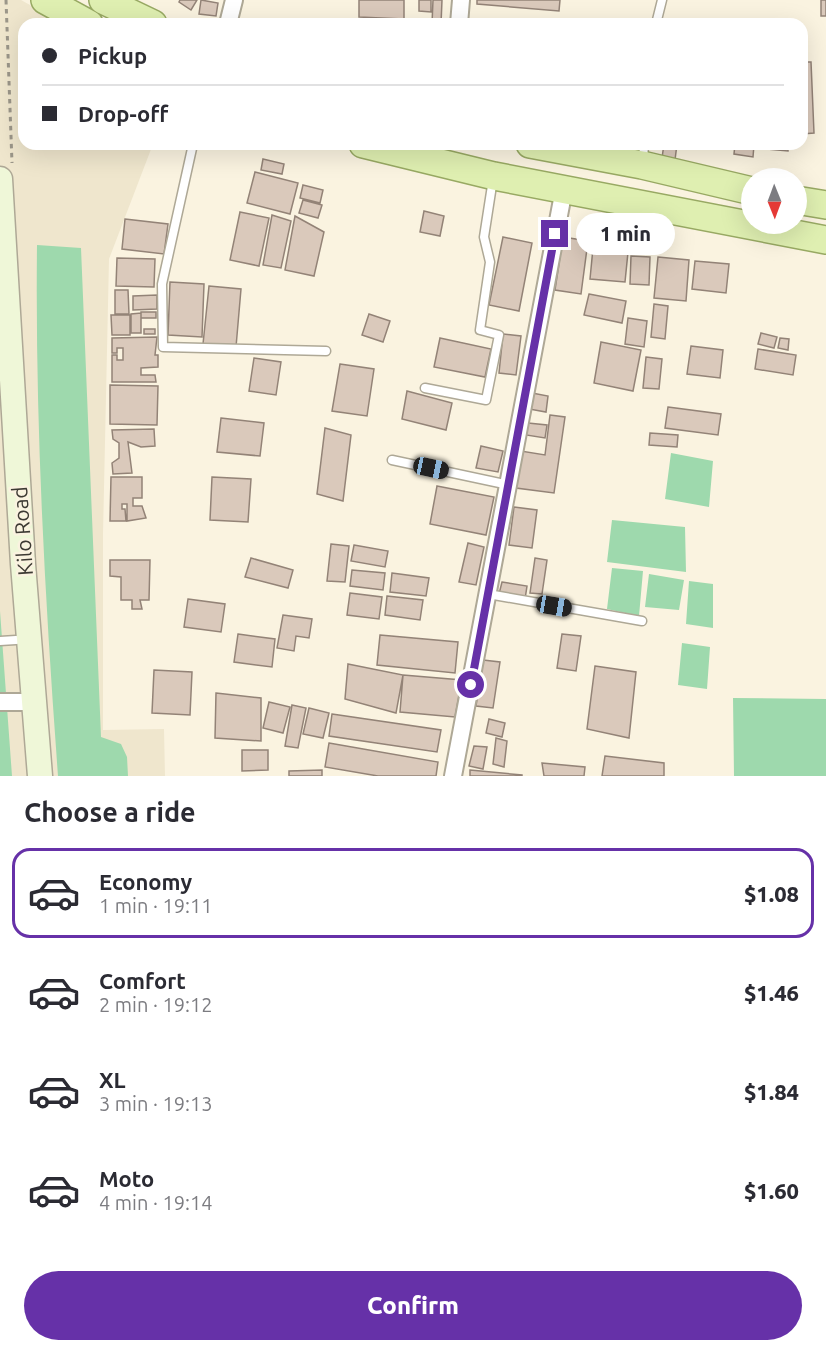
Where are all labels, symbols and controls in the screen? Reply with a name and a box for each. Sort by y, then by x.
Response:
text: Pickup [78,43,147,68]
text: Drop-off [78,101,168,126]
north arrow [741,168,807,234]
map controls [741,168,807,234]
callout: 1 min [576,213,675,255]
route end [541,220,568,247]
text: 1 min [600,222,651,245]
car [412,455,450,481]
street label: Kilo Road [7,486,37,576]
car [535,594,573,618]
route start [457,671,484,698]
text: Choose a ride [24,797,196,827]
icon: car [27,866,81,920]
text: Economy [99,869,192,894]
text: $1.08 [744,881,799,906]
text: 1 min · 19:11 [99,894,213,917]
icon: car [27,965,81,1019]
text: Comfort [99,968,186,993]
text: $1.46 [744,980,799,1005]
text: 2 min · 19:12 [99,993,213,1016]
icon: car [27,1064,81,1118]
text: XL [99,1067,126,1092]
text: $1.84 [744,1079,799,1104]
text: 3 min · 19:13 [99,1092,213,1115]
icon: car [27,1163,81,1217]
text: Moto [99,1166,154,1191]
text: $1.60 [744,1178,799,1203]
text: 4 min · 19:14 [99,1191,213,1214]
button: Confirm [24,1271,802,1340]

